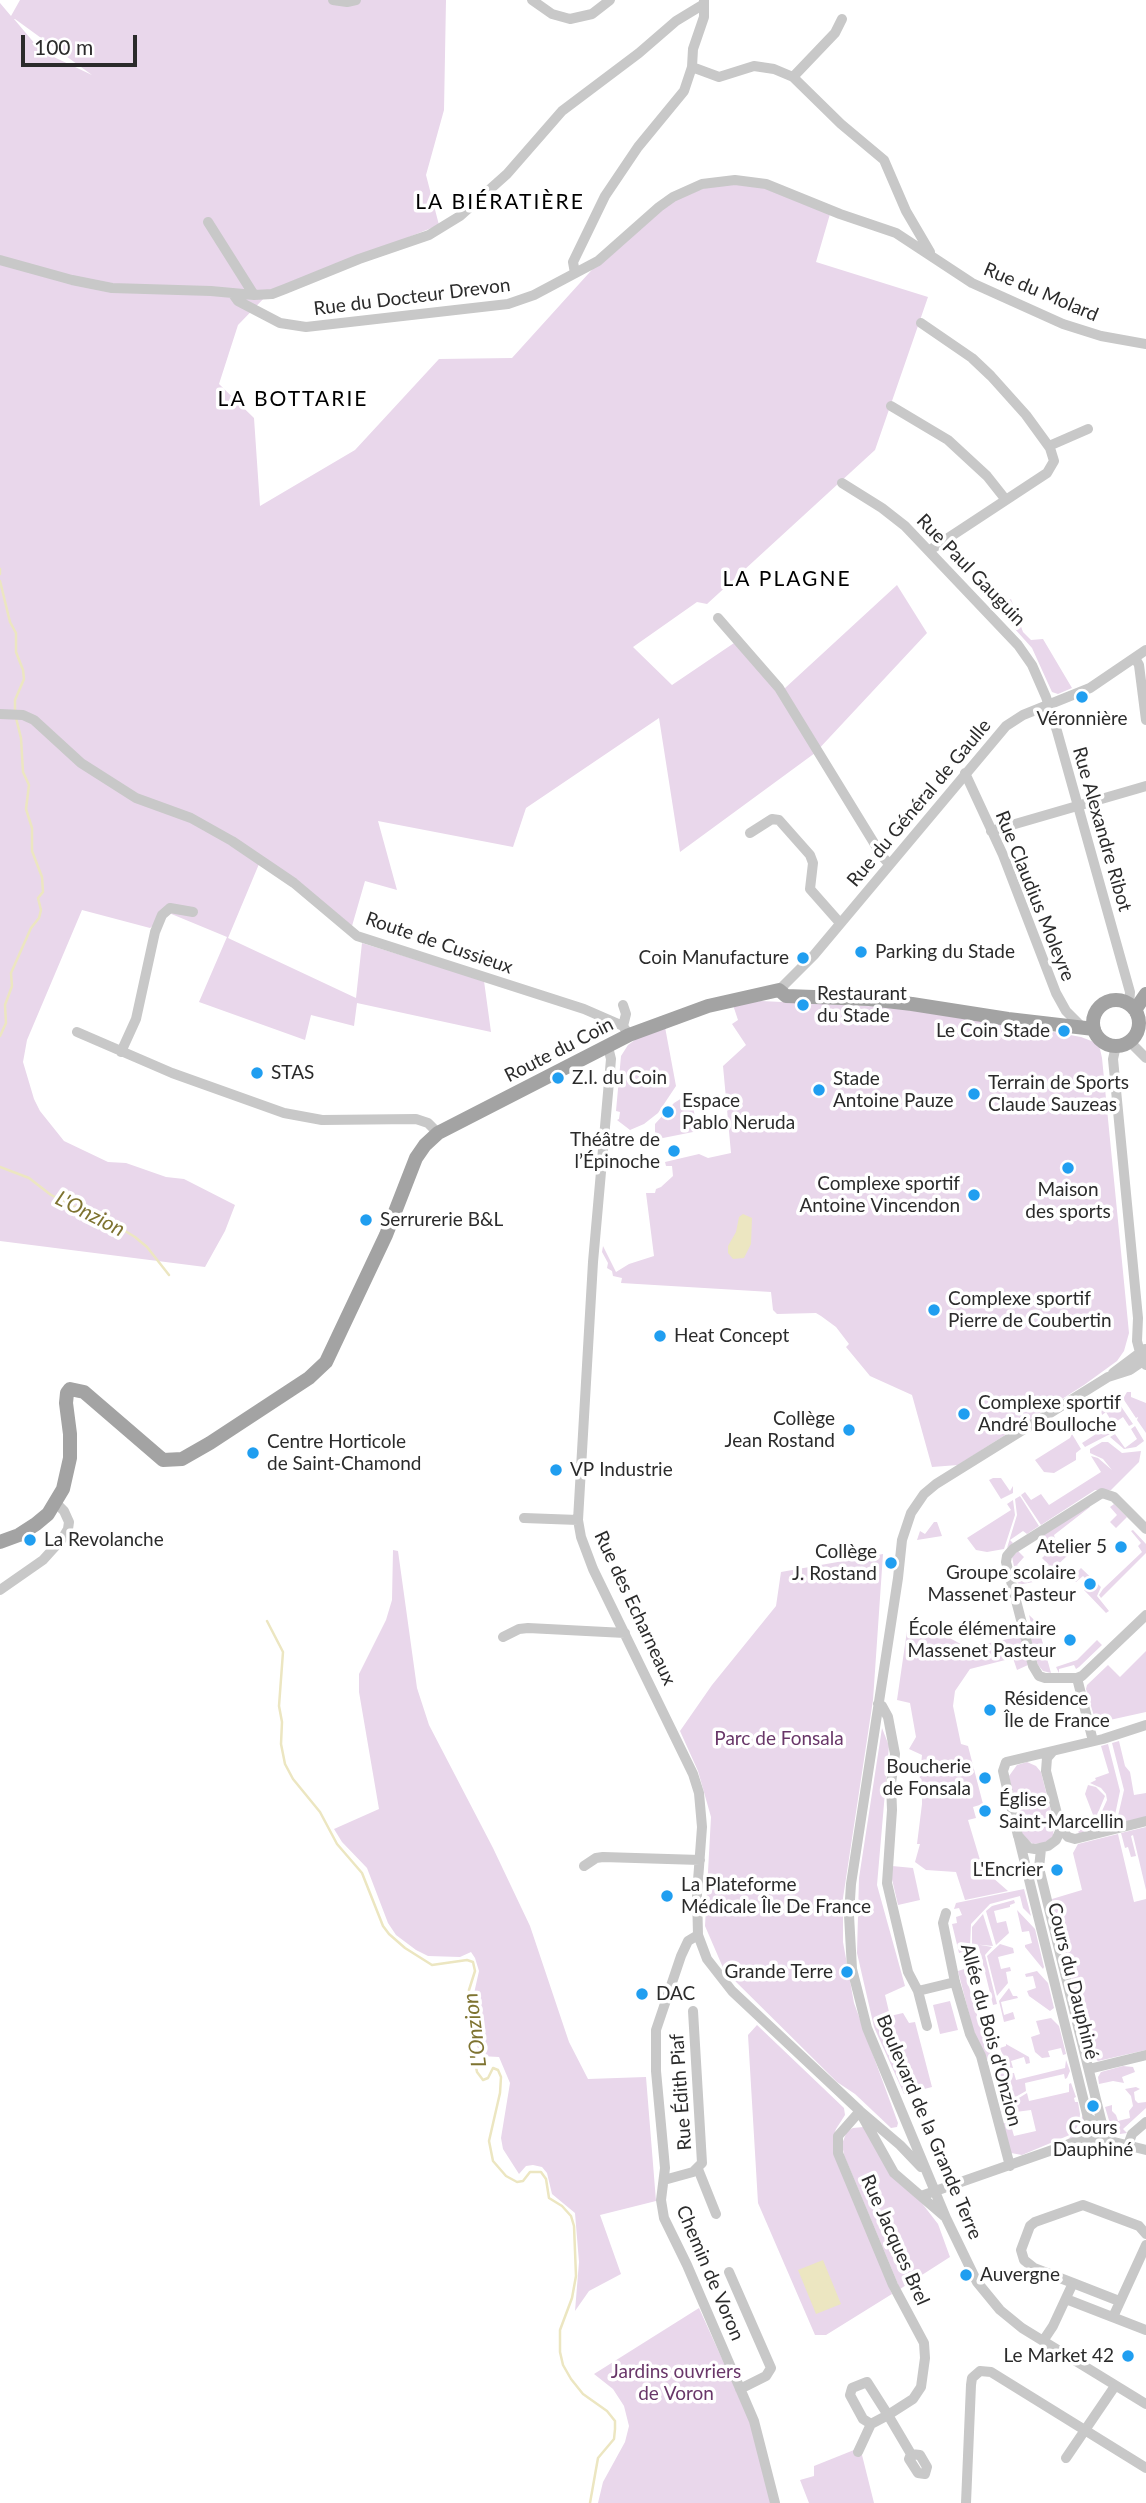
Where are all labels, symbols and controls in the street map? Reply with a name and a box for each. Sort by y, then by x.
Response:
scale bar [24,21,140,65]
text: 100 m [34,34,93,59]
district label: LA BIÉRATIÈRE [417,189,583,215]
street label: Rue du Molard [980,258,1102,326]
street label: Rue du Docteur Drevon [312,274,512,320]
district label: LA BOTTARIE [219,386,367,412]
street label: Rue Paul Gauguin [912,509,1030,631]
district label: LA PLAGNE [724,566,850,592]
marker: Véronnière [1074,689,1090,705]
place label: Véronnière [1036,708,1128,730]
street label: Rue du Général de Gaulle [842,715,996,891]
street label: Rue Alexandre Ribot [1068,744,1136,914]
street label: Rue Claudius Moleyre [990,807,1080,985]
street label: Route de Cussieux [362,907,516,979]
place label: Parking du Stade [875,941,1015,963]
marker: Parking du Stade [853,944,869,960]
place label: Coin Manufacture [639,947,789,969]
marker: Coin Manufacture [795,950,811,966]
place label: Restaurant du Stade [817,983,907,1027]
marker: Restaurant du Stade [795,997,811,1013]
street label: Route du Coin [501,1013,617,1087]
place label: Le Coin Stade [936,1020,1050,1042]
marker: Le Coin Stade [1056,1023,1072,1039]
place label: STAS [271,1062,314,1084]
marker: STAS [249,1065,265,1081]
place label: Z.I. du Coin [572,1067,667,1089]
place label: Stade Antoine Pauze [833,1068,953,1112]
marker: Z.I. du Coin [550,1070,566,1086]
place label: Terrain de Sports Claude Sauzeas [988,1072,1129,1116]
marker: Stade Antoine Pauze [811,1082,827,1098]
marker: Terrain de Sports Claude Sauzeas [966,1086,982,1102]
place label: Espace Pablo Neruda [682,1090,795,1134]
marker: Espace Pablo Neruda [660,1104,676,1120]
place label: Théâtre de l’Épinoche [570,1129,660,1173]
marker: Théâtre de l’Épinoche [666,1143,682,1159]
marker: Maison des sports [1060,1160,1076,1176]
place label: Complexe sportif Antoine Vincendon [800,1173,960,1217]
place label: Maison des sports [1025,1179,1111,1223]
water label: L'Onzion [51,1186,129,1242]
marker: Complexe sportif Antoine Vincendon [966,1187,982,1203]
place label: Serrurerie B&L [380,1209,503,1231]
marker: Serrurerie B&L [358,1212,374,1228]
place label: Complexe sportif Pierre de Coubertin [948,1288,1112,1332]
marker: Complexe sportif Pierre de Coubertin [926,1302,942,1318]
place label: Heat Concept [674,1325,789,1347]
marker: Heat Concept [652,1328,668,1344]
place label: Complexe sportif André Boulloche [978,1392,1121,1436]
marker: Complexe sportif André Boulloche [956,1406,972,1422]
place label: Collège Jean Rostand [725,1408,835,1452]
marker: Collège Jean Rostand [841,1422,857,1438]
place label: Centre Horticole de Saint-Chamond [267,1431,421,1475]
marker: Centre Horticole de Saint-Chamond [245,1445,261,1461]
place label: VP Industrie [570,1459,673,1481]
marker: VP Industrie [548,1462,564,1478]
street label: Rue des Echarneaux [589,1527,681,1689]
place label: La Revolanche [44,1529,164,1551]
marker: La Revolanche [22,1532,38,1548]
place label: Atelier 5 [1036,1536,1107,1558]
marker: Atelier 5 [1113,1539,1129,1555]
place label: Collège J. Rostand [792,1541,877,1585]
marker: Collège J. Rostand [883,1555,899,1571]
place label: Groupe scolaire Massenet Pasteur [927,1562,1076,1606]
marker: Groupe scolaire Massenet Pasteur [1082,1576,1098,1592]
place label: École élémentaire Massenet Pasteur [907,1618,1056,1662]
marker: École élémentaire Massenet Pasteur [1062,1632,1078,1648]
place label: Résidence Île de France [1004,1688,1110,1732]
marker: Résidence Île de France [982,1702,998,1718]
park label: Parc de Fonsala [714,1728,844,1750]
place label: Boucherie de Fonsala [883,1756,971,1800]
marker: Boucherie de Fonsala [977,1770,993,1786]
place label: Église Saint-Marcellin [999,1789,1124,1833]
marker: Église Saint-Marcellin [977,1803,993,1819]
place label: L'Encrier [972,1859,1043,1881]
marker: L'Encrier [1049,1862,1065,1878]
place label: La Plateforme Médicale Île De France [681,1874,871,1918]
marker: La Plateforme Médicale Île De France [659,1888,675,1904]
street label: Cours du Dauphiné [1043,1900,1103,2062]
street label: Allée du Bois d'Onzion [956,1941,1026,2129]
place label: Grande Terre [725,1961,833,1983]
marker: Grande Terre [839,1964,855,1980]
place label: DAC [656,1983,695,2005]
marker: DAC [634,1986,650,2002]
water label: L'Onzion [458,1992,492,2068]
street label: Boulevard de la Grande Terre [871,2011,987,2243]
street label: Rue Édith Piaf [666,2033,696,2151]
marker: Cours Dauphiné [1085,2098,1101,2114]
place label: Cours Dauphiné [1053,2117,1133,2161]
street label: Rue Jacques Brel [856,2171,934,2309]
street label: Chemin de Voron [671,2202,749,2344]
place label: Auvergne [980,2264,1060,2286]
marker: Auvergne [958,2267,974,2283]
place label: Le Market 42 [1004,2345,1114,2367]
marker: Le Market 42 [1120,2348,1136,2364]
park label: Jardins ouvriers de Voron [611,2361,741,2405]

